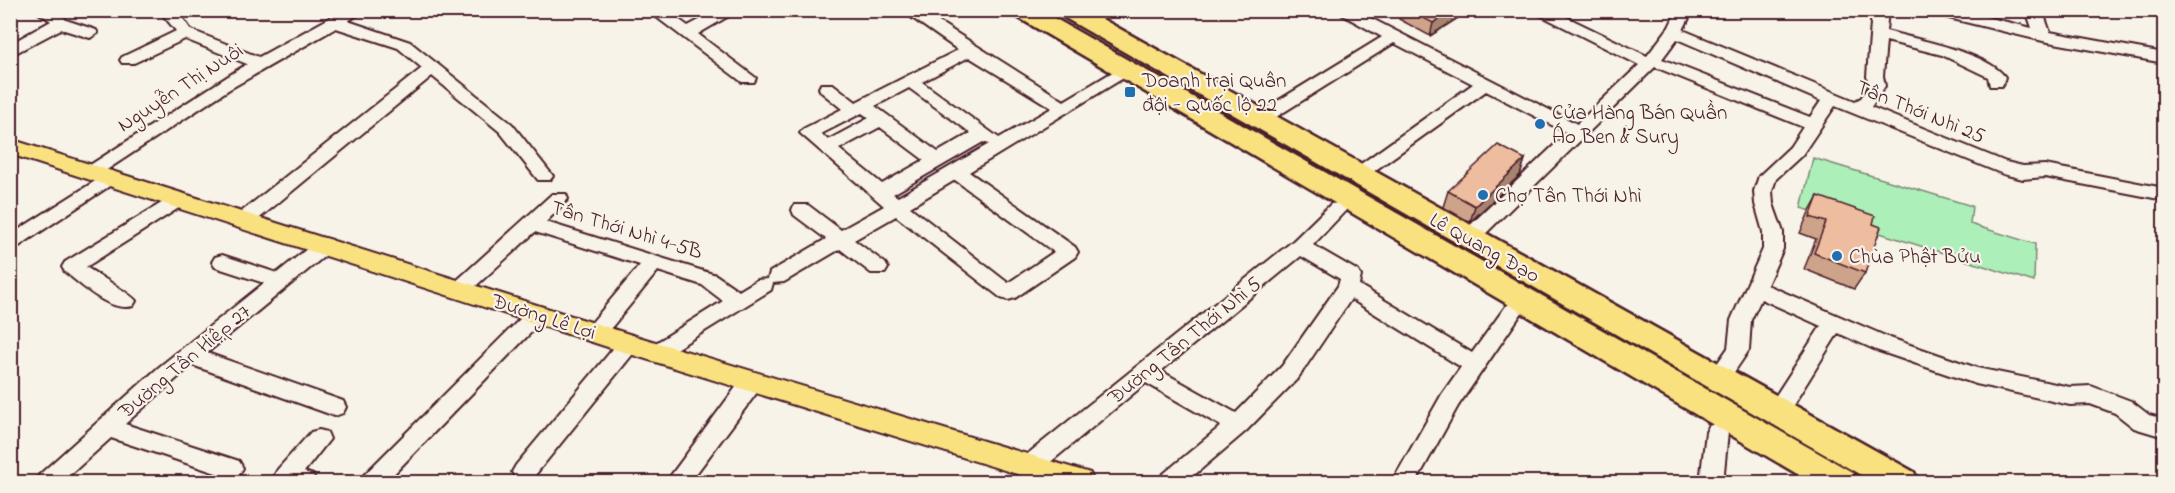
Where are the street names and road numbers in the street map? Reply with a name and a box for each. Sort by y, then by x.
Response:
street label: Nguyễn Thị Nuôi [112,37,251,142]
street label: Tân Thới Nhì 25 [1851,73,1989,152]
street label: Tân Thới Nhì 4-5B [547,194,706,268]
street label: Lê Quang Đạo [1422,206,1545,293]
street label: Đường Tân Thới Nhì 5 [1101,270,1270,415]
street label: Đường Lê Lợi [486,287,599,351]
street label: Đường Tân Hiệp 27 [112,298,260,429]

